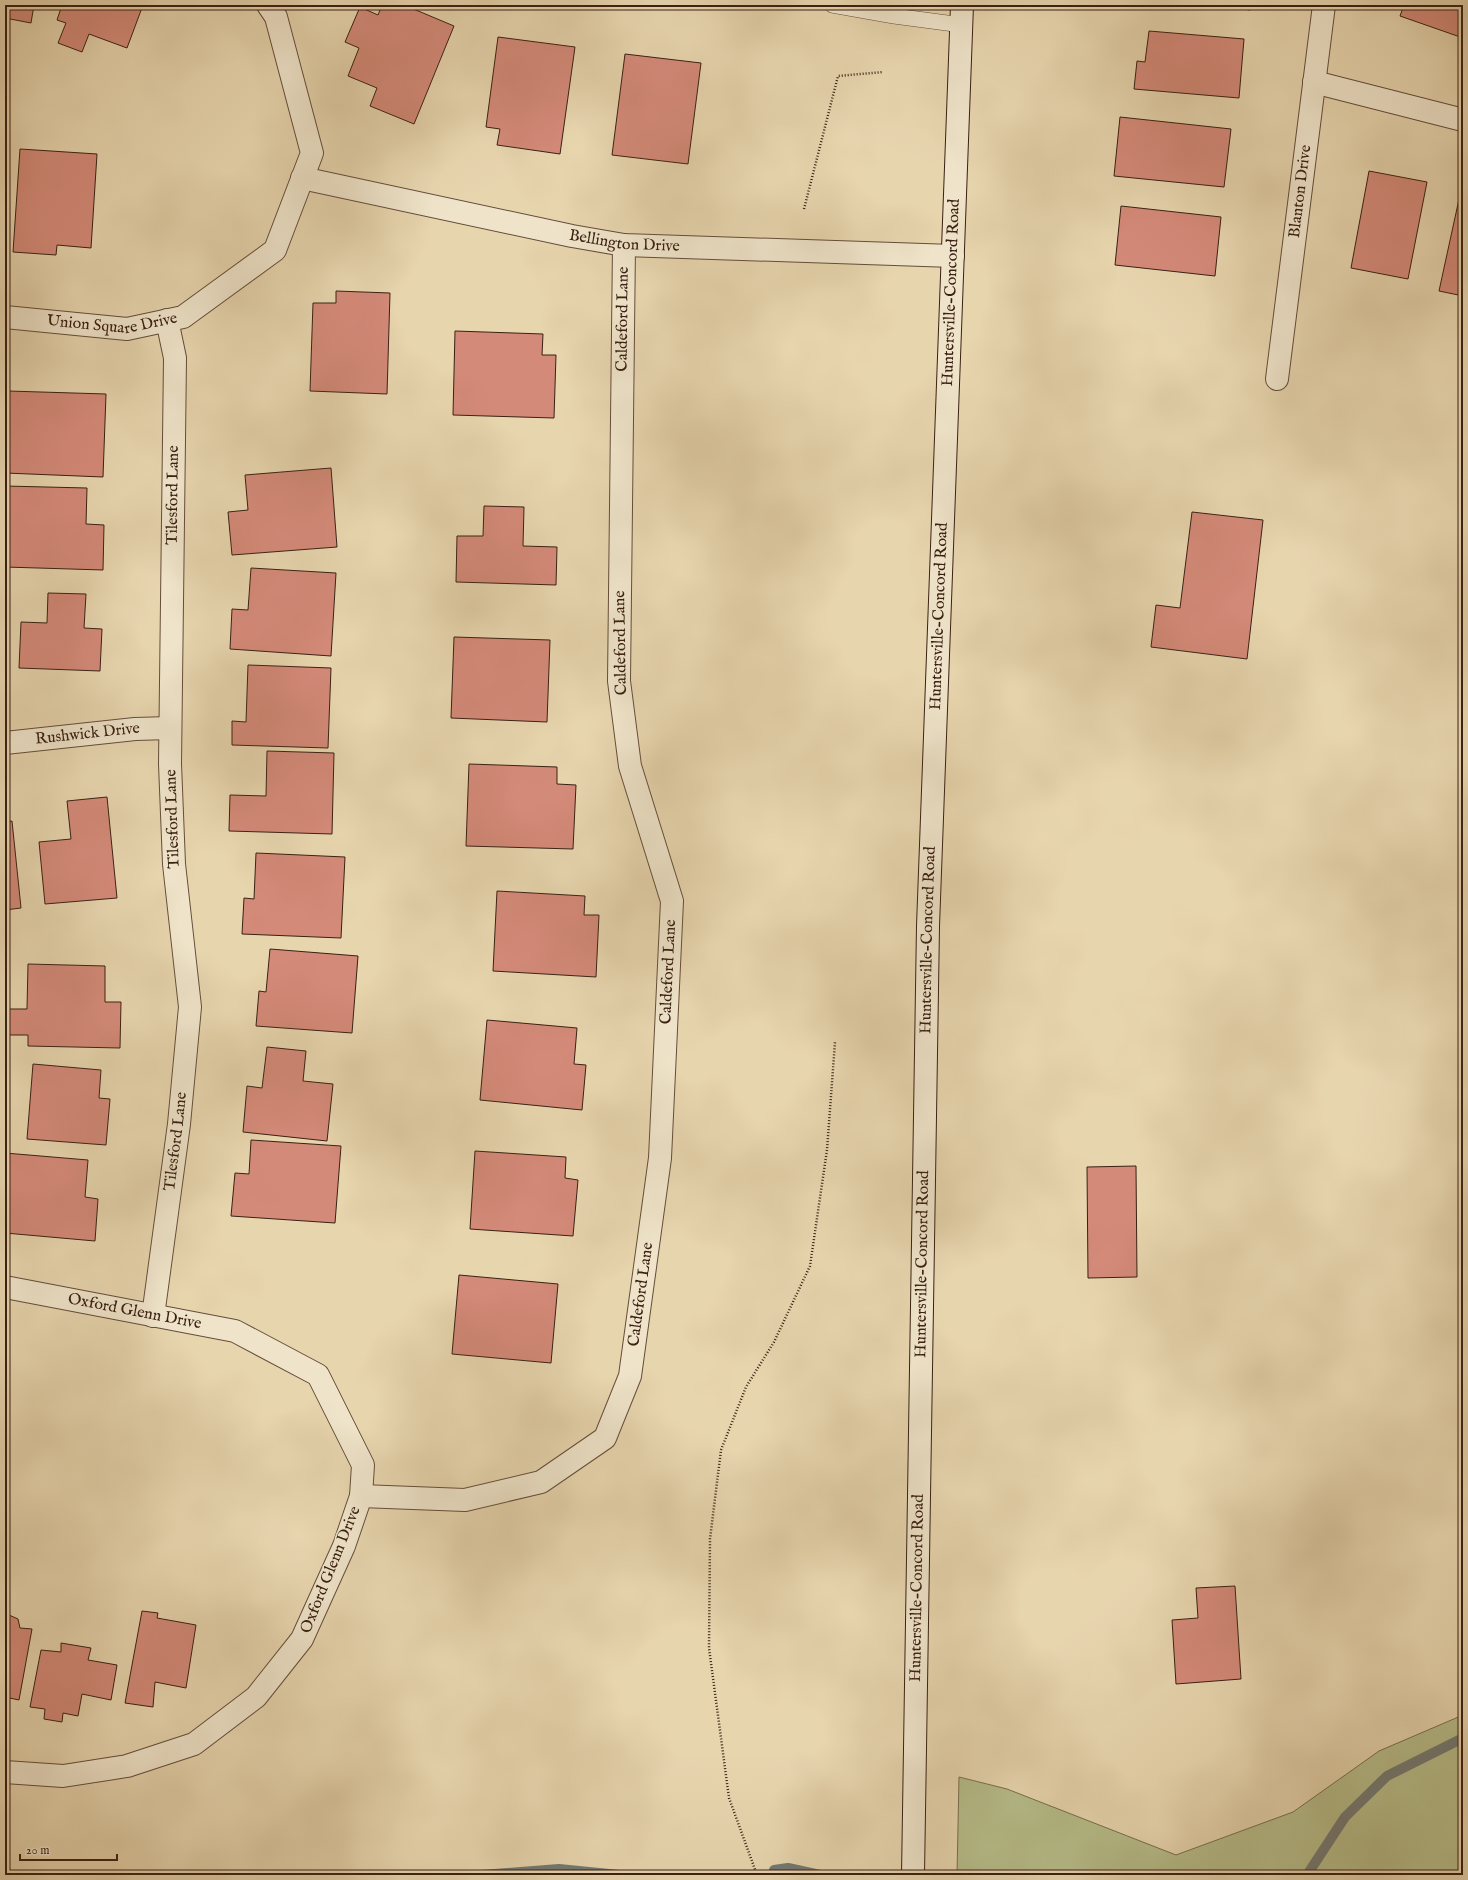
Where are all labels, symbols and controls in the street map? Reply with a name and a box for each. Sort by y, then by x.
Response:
street label: Blanton Drive [1285,144,1316,239]
street label: Huntersville-Concord Road [938,198,965,387]
street label: Bellington Drive [567,226,680,257]
street label: Caldeford Lane [613,267,634,372]
street label: Union Square Drive [46,308,179,339]
street label: Tilesford Lane [163,445,184,545]
street label: Huntersville-Concord Road [926,522,953,710]
street label: Caldeford Lane [610,590,632,696]
street label: Rushwick Drive [34,719,140,750]
street label: Tilesford Lane [161,769,185,869]
street label: Huntersville-Concord Road [916,846,941,1034]
street label: Caldeford Lane [656,919,681,1025]
street label: Tilesford Lane [160,1091,192,1192]
street label: Huntersville-Concord Road [911,1170,934,1358]
street label: Caldeford Lane [624,1241,658,1348]
street label: Oxford Glenn Drive [66,1289,203,1334]
street label: Huntersville-Concord Road [906,1494,929,1682]
street label: Oxford Glenn Drive [296,1503,366,1637]
scale bar [20,1836,117,1862]
text: 20 m [26,1843,49,1858]

